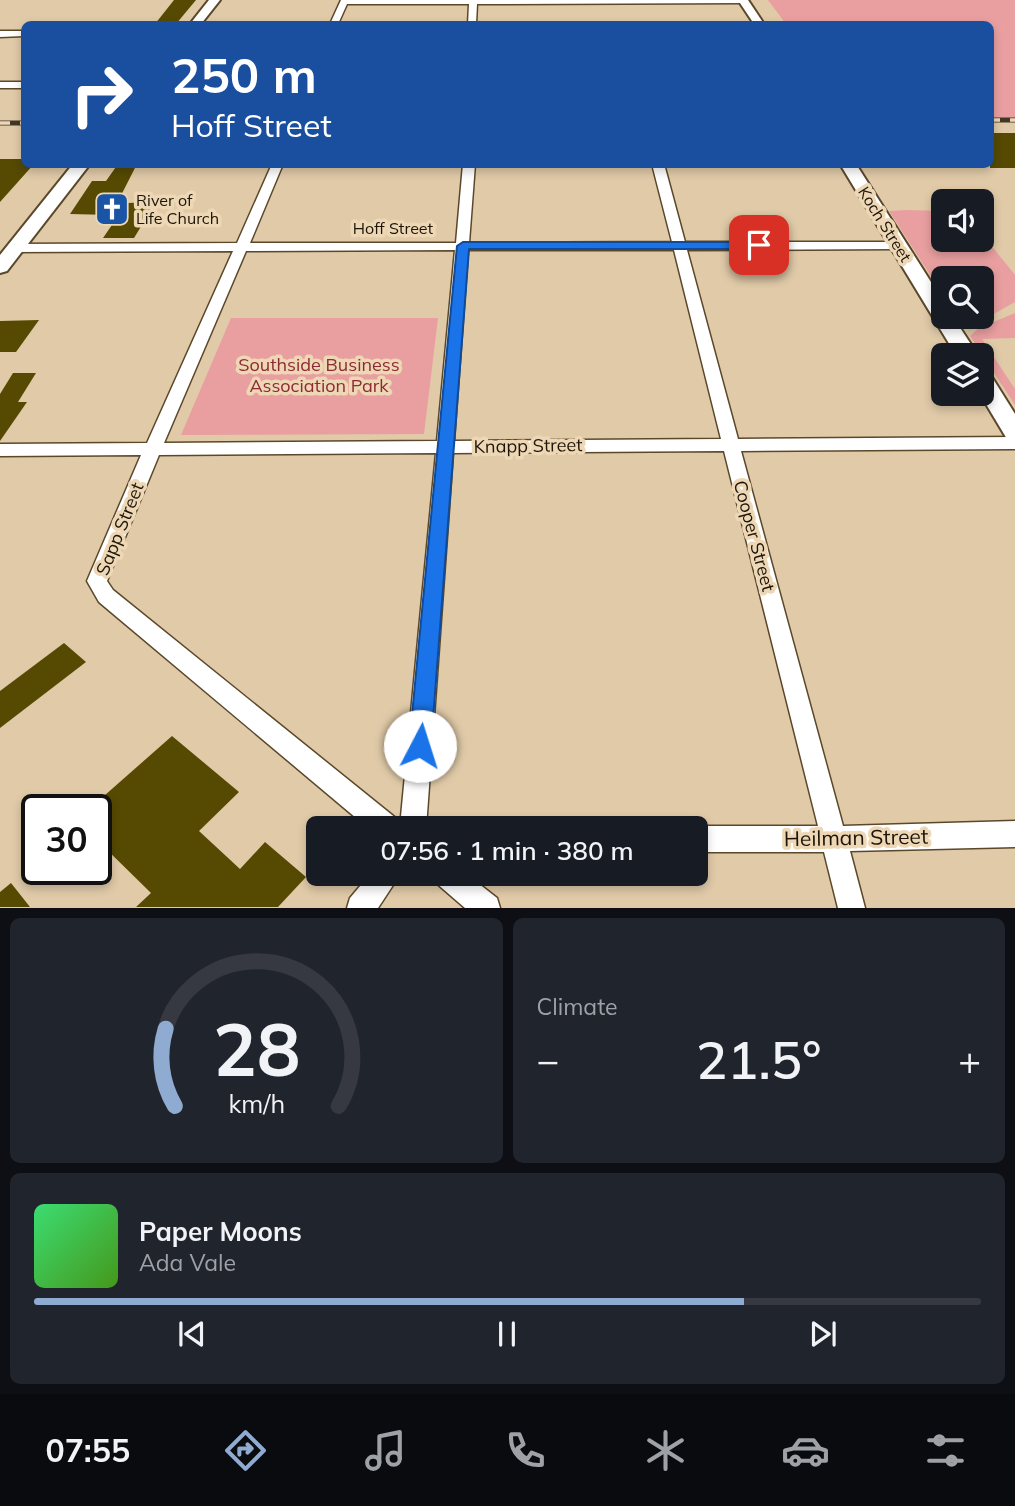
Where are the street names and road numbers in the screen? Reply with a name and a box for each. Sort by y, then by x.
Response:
street label: Koch Street [854,183,916,266]
street label: Hoff Street [353,218,434,238]
street label: Knapp Street [473,433,583,458]
street label: Cooper Street [729,478,780,594]
street label: Sapp Street [91,479,149,579]
street label: Heilman Street [784,823,928,851]

